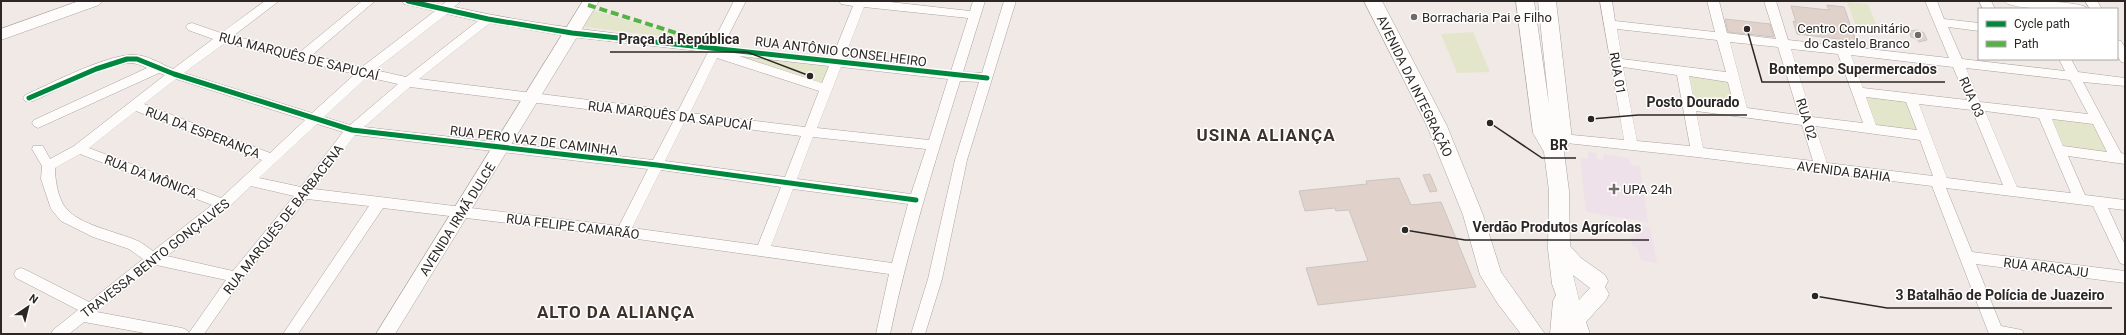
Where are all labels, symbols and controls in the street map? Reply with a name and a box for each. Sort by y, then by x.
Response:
legend [1978,8,2118,60]
place label: Borracharia Pai e Filho [1422,10,1552,25]
marker: Borracharia Pai e Filho [1409,12,1419,22]
street label: AVENIDA DA INTEGRAÇÃO [1374,13,1456,159]
text: Cycle path [2014,17,2070,31]
place label: Centro Comunitário do Castelo Branco [1797,21,1910,51]
callout: Praça da República [610,26,747,52]
street label: RUA MARQUÊS DE SAPUCAÍ [217,29,381,84]
marker: Centro Comunitário do Castelo Branco [1913,30,1923,40]
text: Praça da República [619,31,740,47]
street label: RUA ANTÔNIO CONSELHEIRO [754,34,928,69]
text: Path [2014,37,2039,51]
street label: RUA 01 [1606,51,1629,95]
callout: Bontempo Supermercados [1762,56,1945,82]
text: Bontempo Supermercados [1769,61,1937,77]
street label: RUA 03 [1956,75,1987,120]
callout: Posto Dourado [1638,89,1747,115]
text: Posto Dourado [1647,94,1740,110]
street label: RUA 02 [1793,97,1820,142]
street label: RUA MARQUÊS DA SAPUCAÍ [587,98,753,133]
street label: RUA DA ESPERANÇA [143,104,263,161]
street label: RUA PERO VAZ DE CAMINHA [449,123,619,158]
district label: USINA ALIANÇA [1196,125,1336,145]
callout: BR [1542,132,1576,158]
text: BR [1550,137,1568,153]
street label: RUA MARQUÊS DE BARBACENA [220,141,347,297]
street label: RUA DA MÔNICA [102,152,200,201]
street label: AVENIDA BAHIA [1796,158,1892,185]
street label: AVENIDA IRMÃ DULCE [416,159,498,279]
place label: UPA 24h [1623,182,1672,197]
marker: UPA 24h [1608,183,1620,195]
street label: TRAVESSA BENTO GONÇALVES [78,196,233,321]
street label: RUA FELIPE CAMARÃO [505,210,641,242]
callout: Verdão Produtos Agrícolas [1465,214,1649,240]
text: Verdão Produtos Agrícolas [1473,219,1641,235]
street label: RUA ARACAJU [2003,255,2089,280]
callout: 3 Batalhão de Polícia de Juazeiro [1887,282,2112,308]
north arrow [8,287,48,327]
text: 3 Batalhão de Polícia de Juazeiro [1895,287,2105,303]
text: N [27,292,41,307]
district label: ALTO DA ALIANÇA [537,302,695,322]

